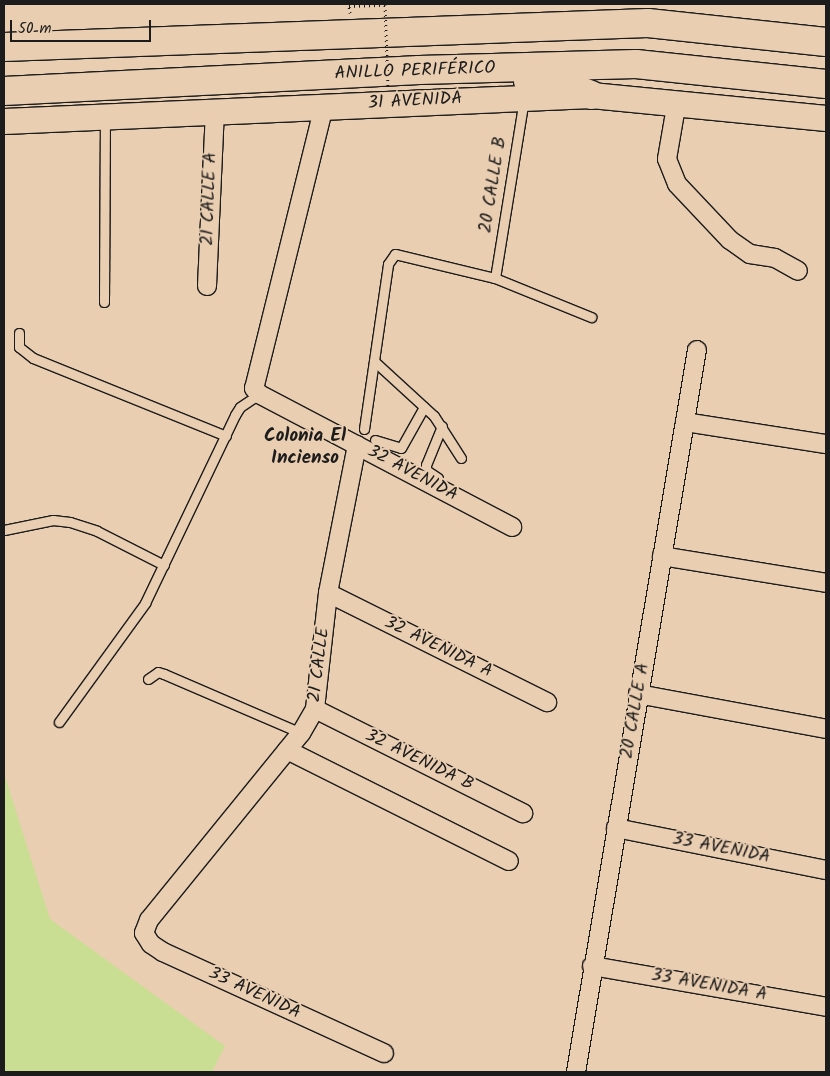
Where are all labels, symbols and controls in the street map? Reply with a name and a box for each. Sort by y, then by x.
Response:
scale bar [12,10,154,42]
text: 50 m [18,17,52,41]
street label: ANILLO PERIFÉRICO [334,58,496,86]
street label: 31 AVENIDA [367,89,463,115]
street label: 20 CALLE B [476,135,512,235]
street label: 21 CALLE A [198,152,222,246]
district label: Colonia El Incienso [264,426,346,470]
street label: 32 AVENIDA [363,441,461,507]
street label: 32 AVENIDA A [380,613,496,683]
street label: 21 CALLE [305,626,335,704]
street label: 20 CALLE A [617,661,655,761]
street label: 32 AVENIDA B [361,725,477,797]
street label: 33 AVENIDA [670,829,772,869]
street label: 33 AVENIDA [205,963,303,1025]
street label: 33 AVENIDA A [649,965,769,1007]

